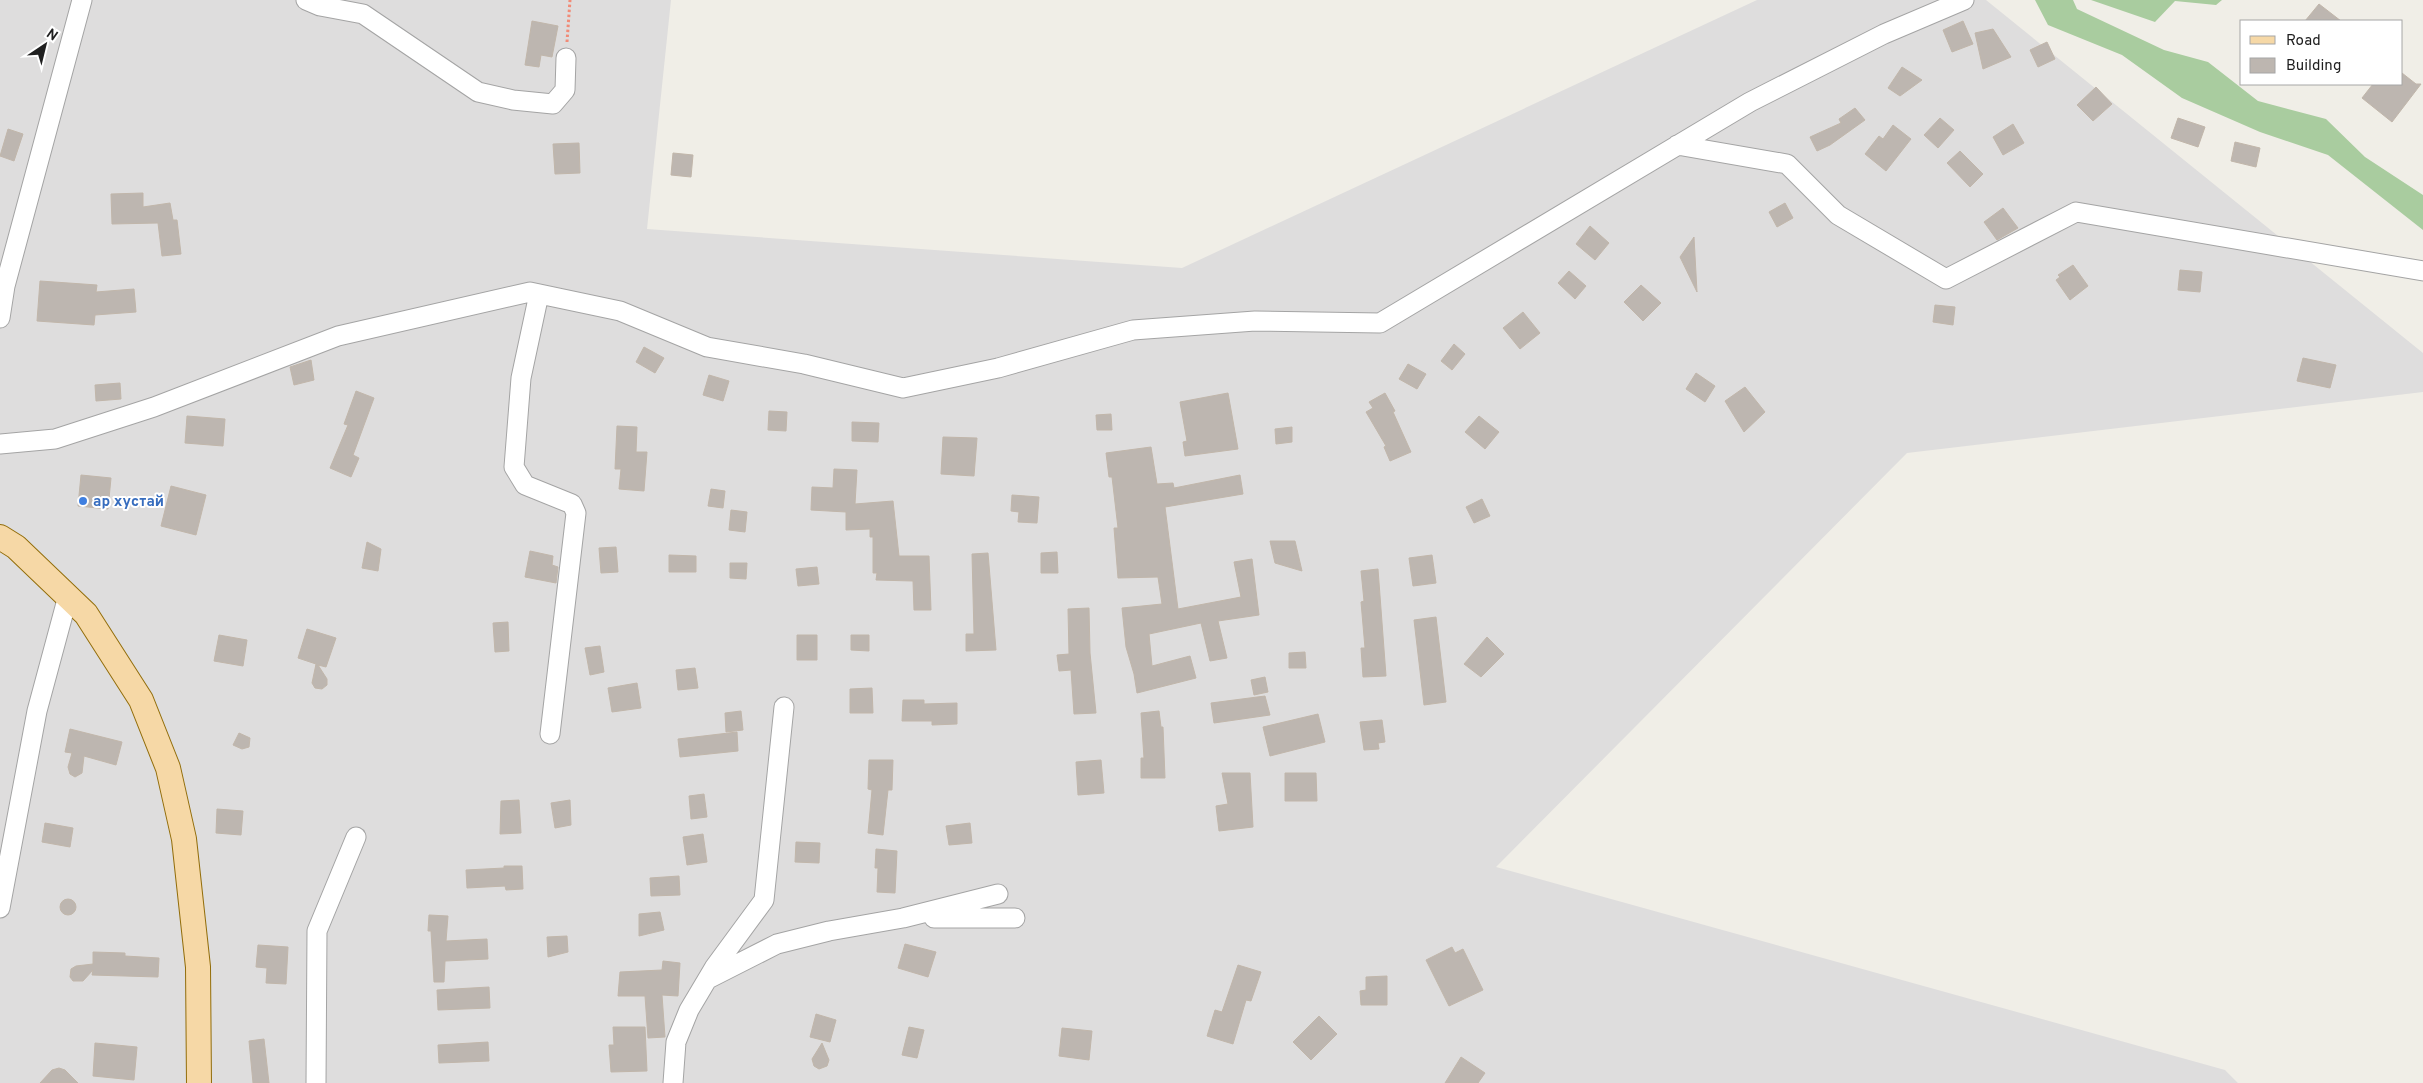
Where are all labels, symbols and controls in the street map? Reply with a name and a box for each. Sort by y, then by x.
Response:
north arrow [20,20,70,70]
legend [2240,20,2403,85]
text: N [43,26,61,45]
text: Road [2286,32,2321,51]
text: Building [2286,57,2341,76]
place label: ар хустай [93,493,164,512]
marker: ар хустай [77,495,89,507]

